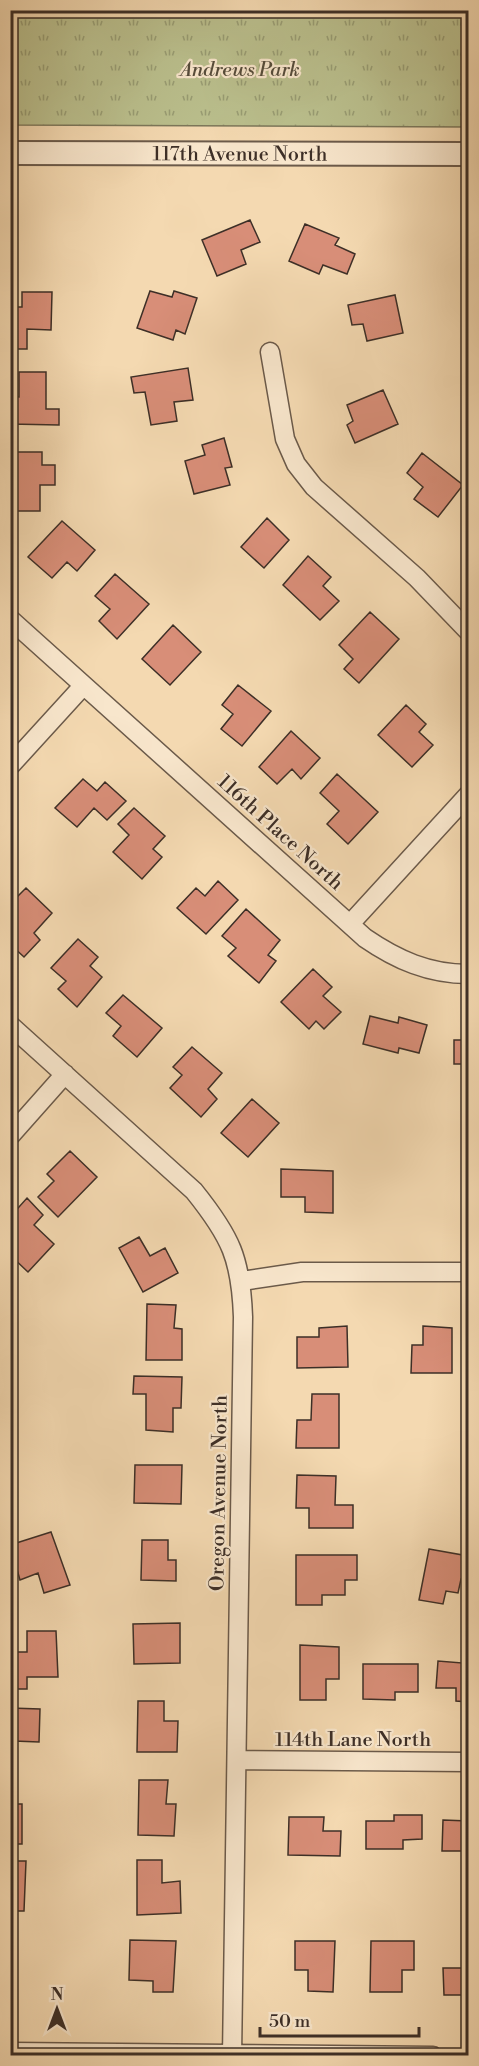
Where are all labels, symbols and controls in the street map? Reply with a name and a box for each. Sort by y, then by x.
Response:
park label: Andrews Park [178,58,300,83]
street label: 117th Avenue North [153,142,327,168]
street label: 116th Place North [212,770,348,896]
street label: Oregon Avenue North [205,1395,234,1591]
street label: 114th Lane North [275,1728,431,1753]
north arrow [27,1979,87,2039]
text: N [51,1985,64,2005]
scale bar [260,2000,419,2038]
text: 50 m [269,2010,311,2033]

